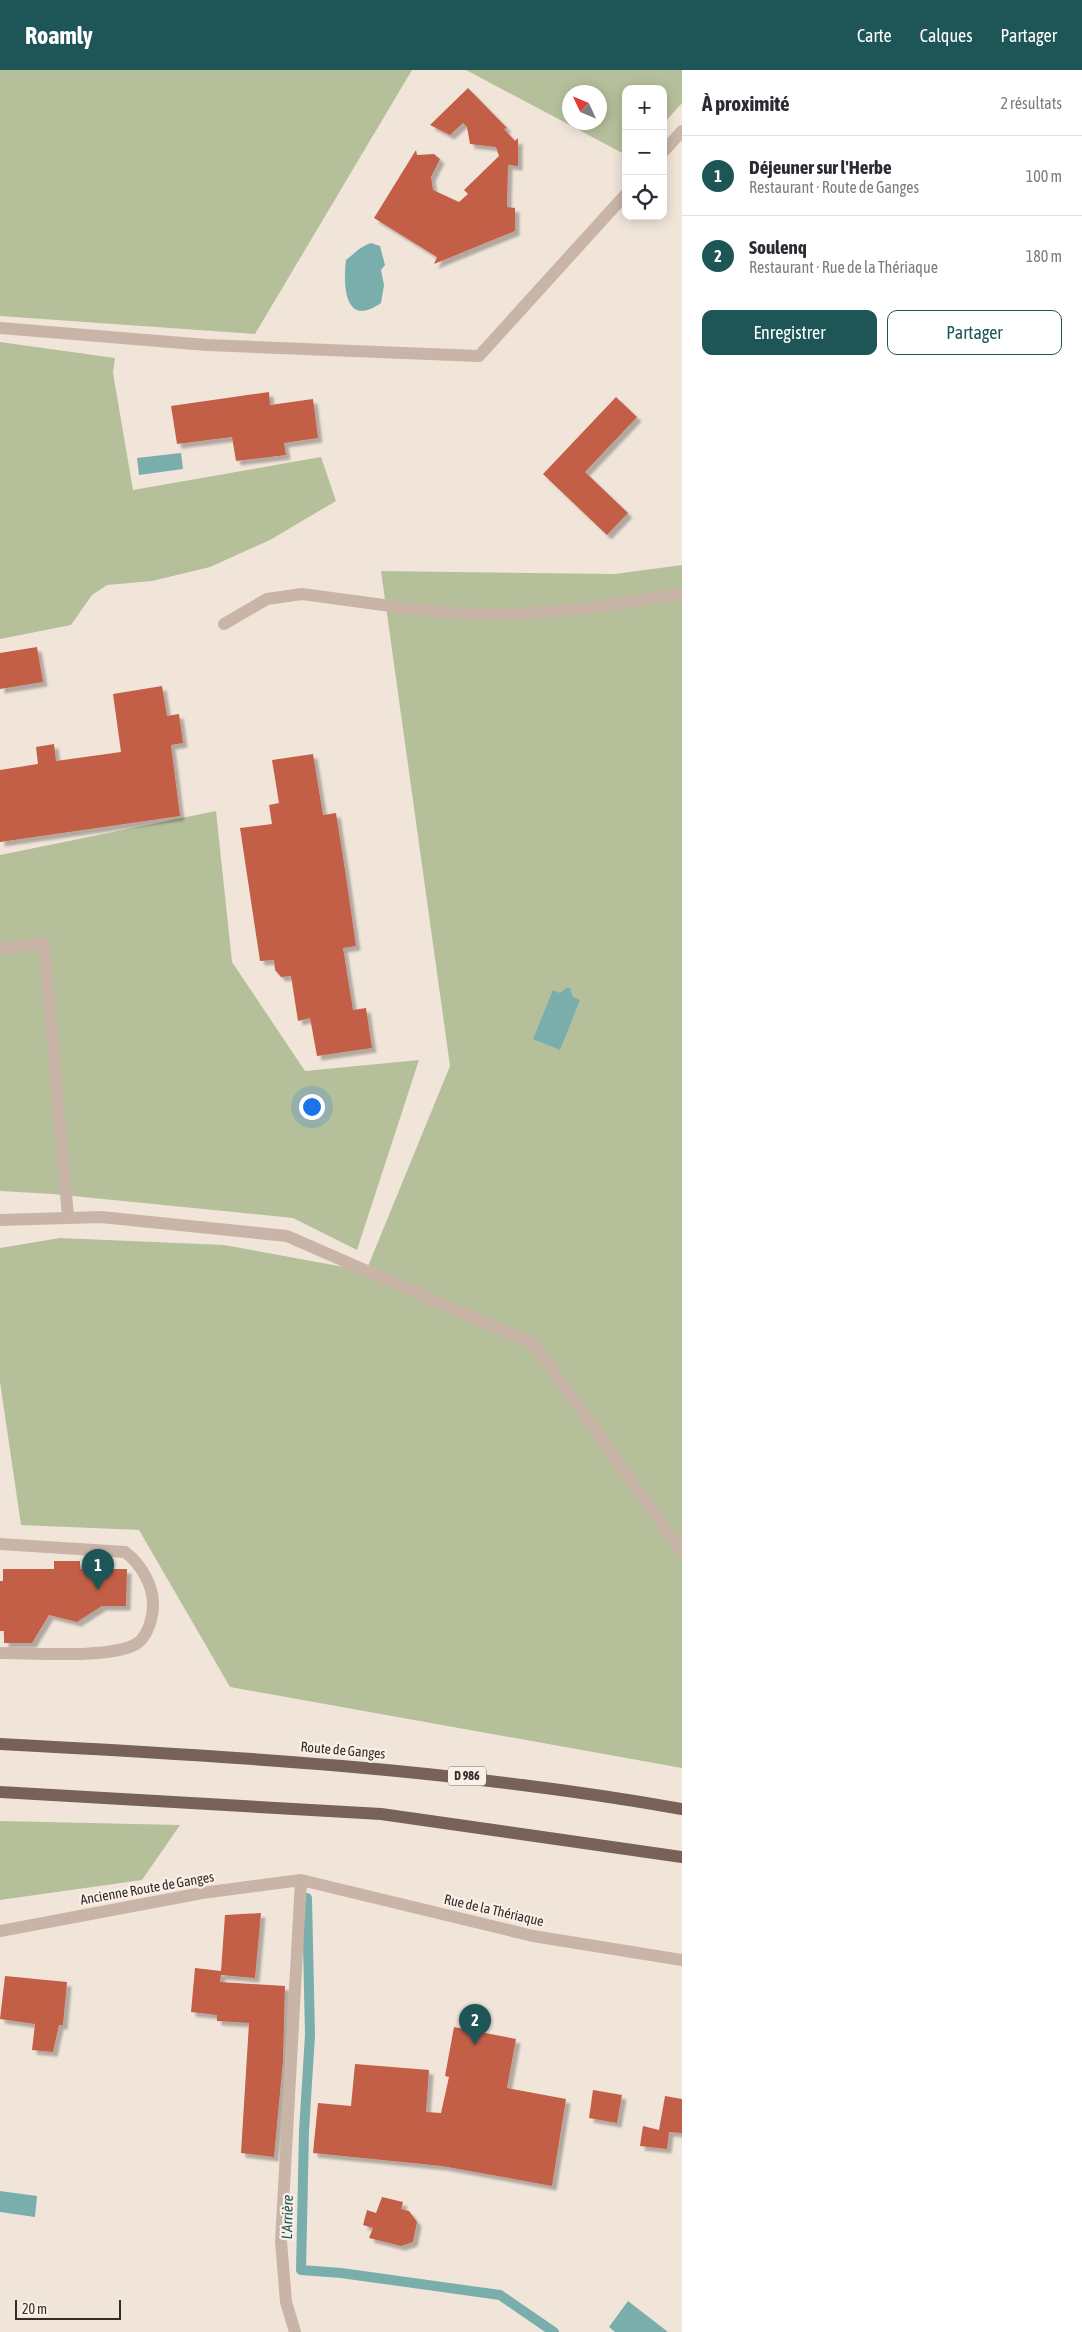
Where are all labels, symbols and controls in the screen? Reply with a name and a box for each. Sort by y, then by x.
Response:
text: Roamly [25,22,93,49]
text: Carte [857,25,892,46]
text: Calques [920,25,973,46]
text: Partager [1001,25,1057,46]
north arrow [562,85,607,130]
map controls [622,85,667,220]
button: + [622,85,667,130]
text: À proximité [702,91,790,115]
text: 2 résultats [1000,94,1062,112]
button: − [622,130,667,175]
text: Déjeuner sur l'Herbe [749,156,892,178]
text: 1 [714,167,722,185]
text: 100 m [1026,167,1062,185]
button: locate [622,175,667,220]
text: Restaurant · Route de Ganges [749,178,919,196]
text: Soulenq [749,236,807,258]
text: 2 [714,247,722,265]
text: 180 m [1026,247,1062,265]
text: Restaurant · Rue de la Thériaque [749,258,938,276]
button: Enregistrer [702,310,877,355]
button: Partager [887,310,1062,355]
your location [299,1094,325,1120]
pin: 1 [82,1549,114,1590]
street label: Route de Ganges [300,1738,386,1762]
road number: D 986 [448,1766,486,1785]
street label: Ancienne Route de Ganges [79,1868,215,1908]
street label: Rue de la Thériaque [443,1891,545,1929]
pin: 2 [459,2004,491,2045]
water label: L'Arrière [278,2194,296,2240]
scale bar [15,2297,121,2320]
text: 20 m [22,2301,47,2317]

